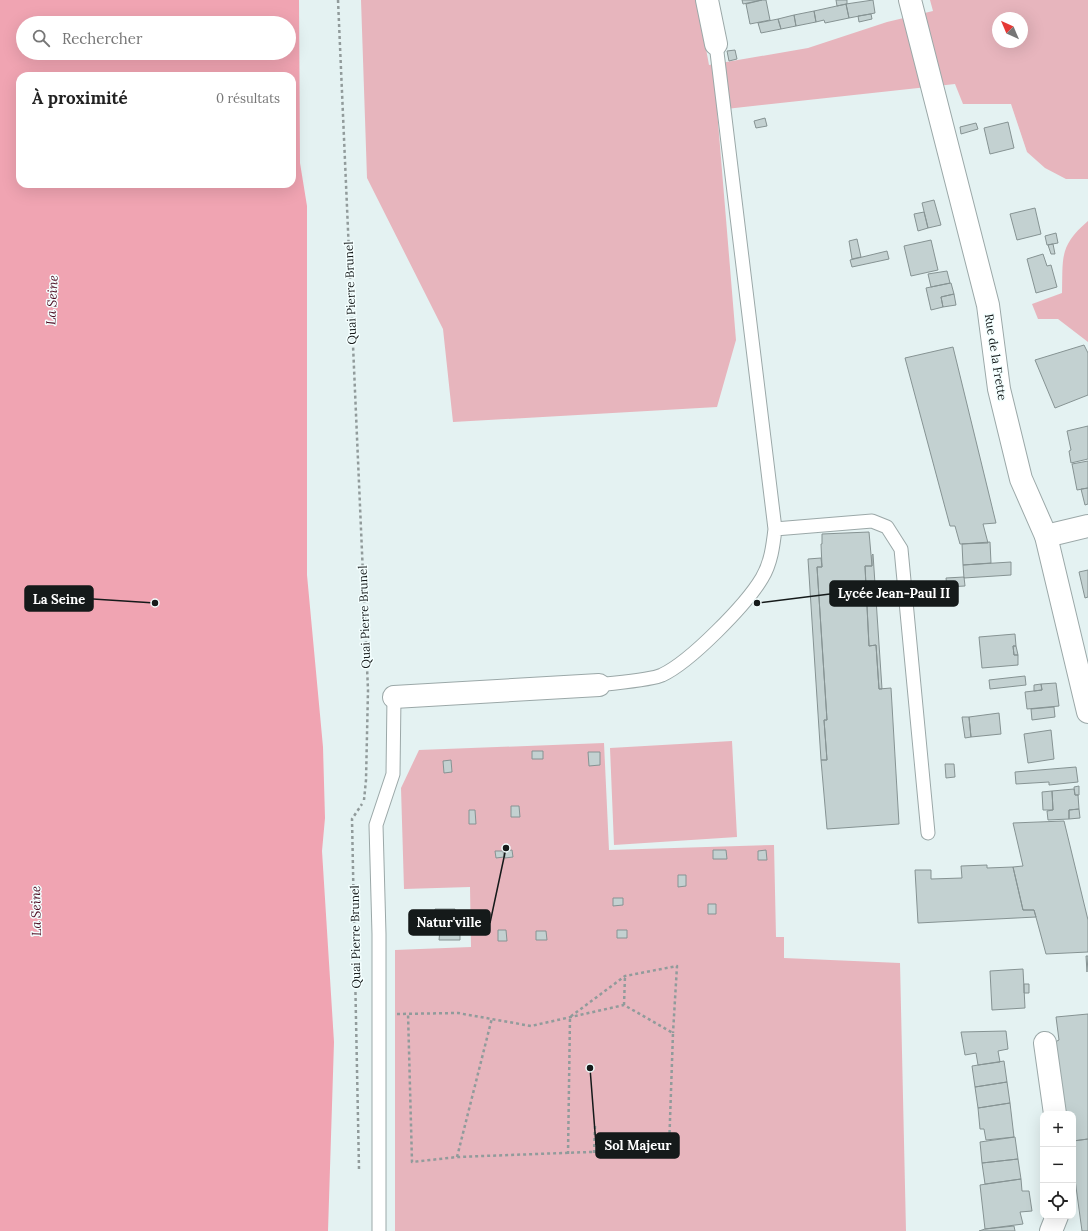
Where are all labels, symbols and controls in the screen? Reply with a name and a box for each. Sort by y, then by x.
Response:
north arrow [992,12,1028,48]
search box [16,16,296,60]
icon: search [30,27,52,49]
text: Rechercher [62,29,142,48]
text: À proximité [32,87,128,109]
text: 0 résultats [216,90,280,107]
street label: Quai Pierre Brunel [341,241,359,345]
water label: La Seine [42,275,62,325]
street label: Rue de la Frette [982,313,1010,402]
street label: Quai Pierre Brunel [355,565,373,669]
callout: Lycée Jean-Paul II [830,581,958,606]
text: Lycée Jean-Paul II [838,585,950,602]
callout: La Seine [25,586,93,611]
text: La Seine [33,591,85,608]
street label: Quai Pierre Brunel [347,885,363,989]
water label: La Seine [27,886,45,936]
callout: Natur'ville [409,910,490,935]
text: Natur'ville [417,914,481,931]
map controls [1040,1111,1076,1219]
button: + [1040,1111,1076,1147]
callout: Sol Majeur [596,1133,679,1158]
text: Sol Majeur [604,1137,672,1154]
button: − [1040,1147,1076,1183]
button: locate [1040,1183,1076,1219]

